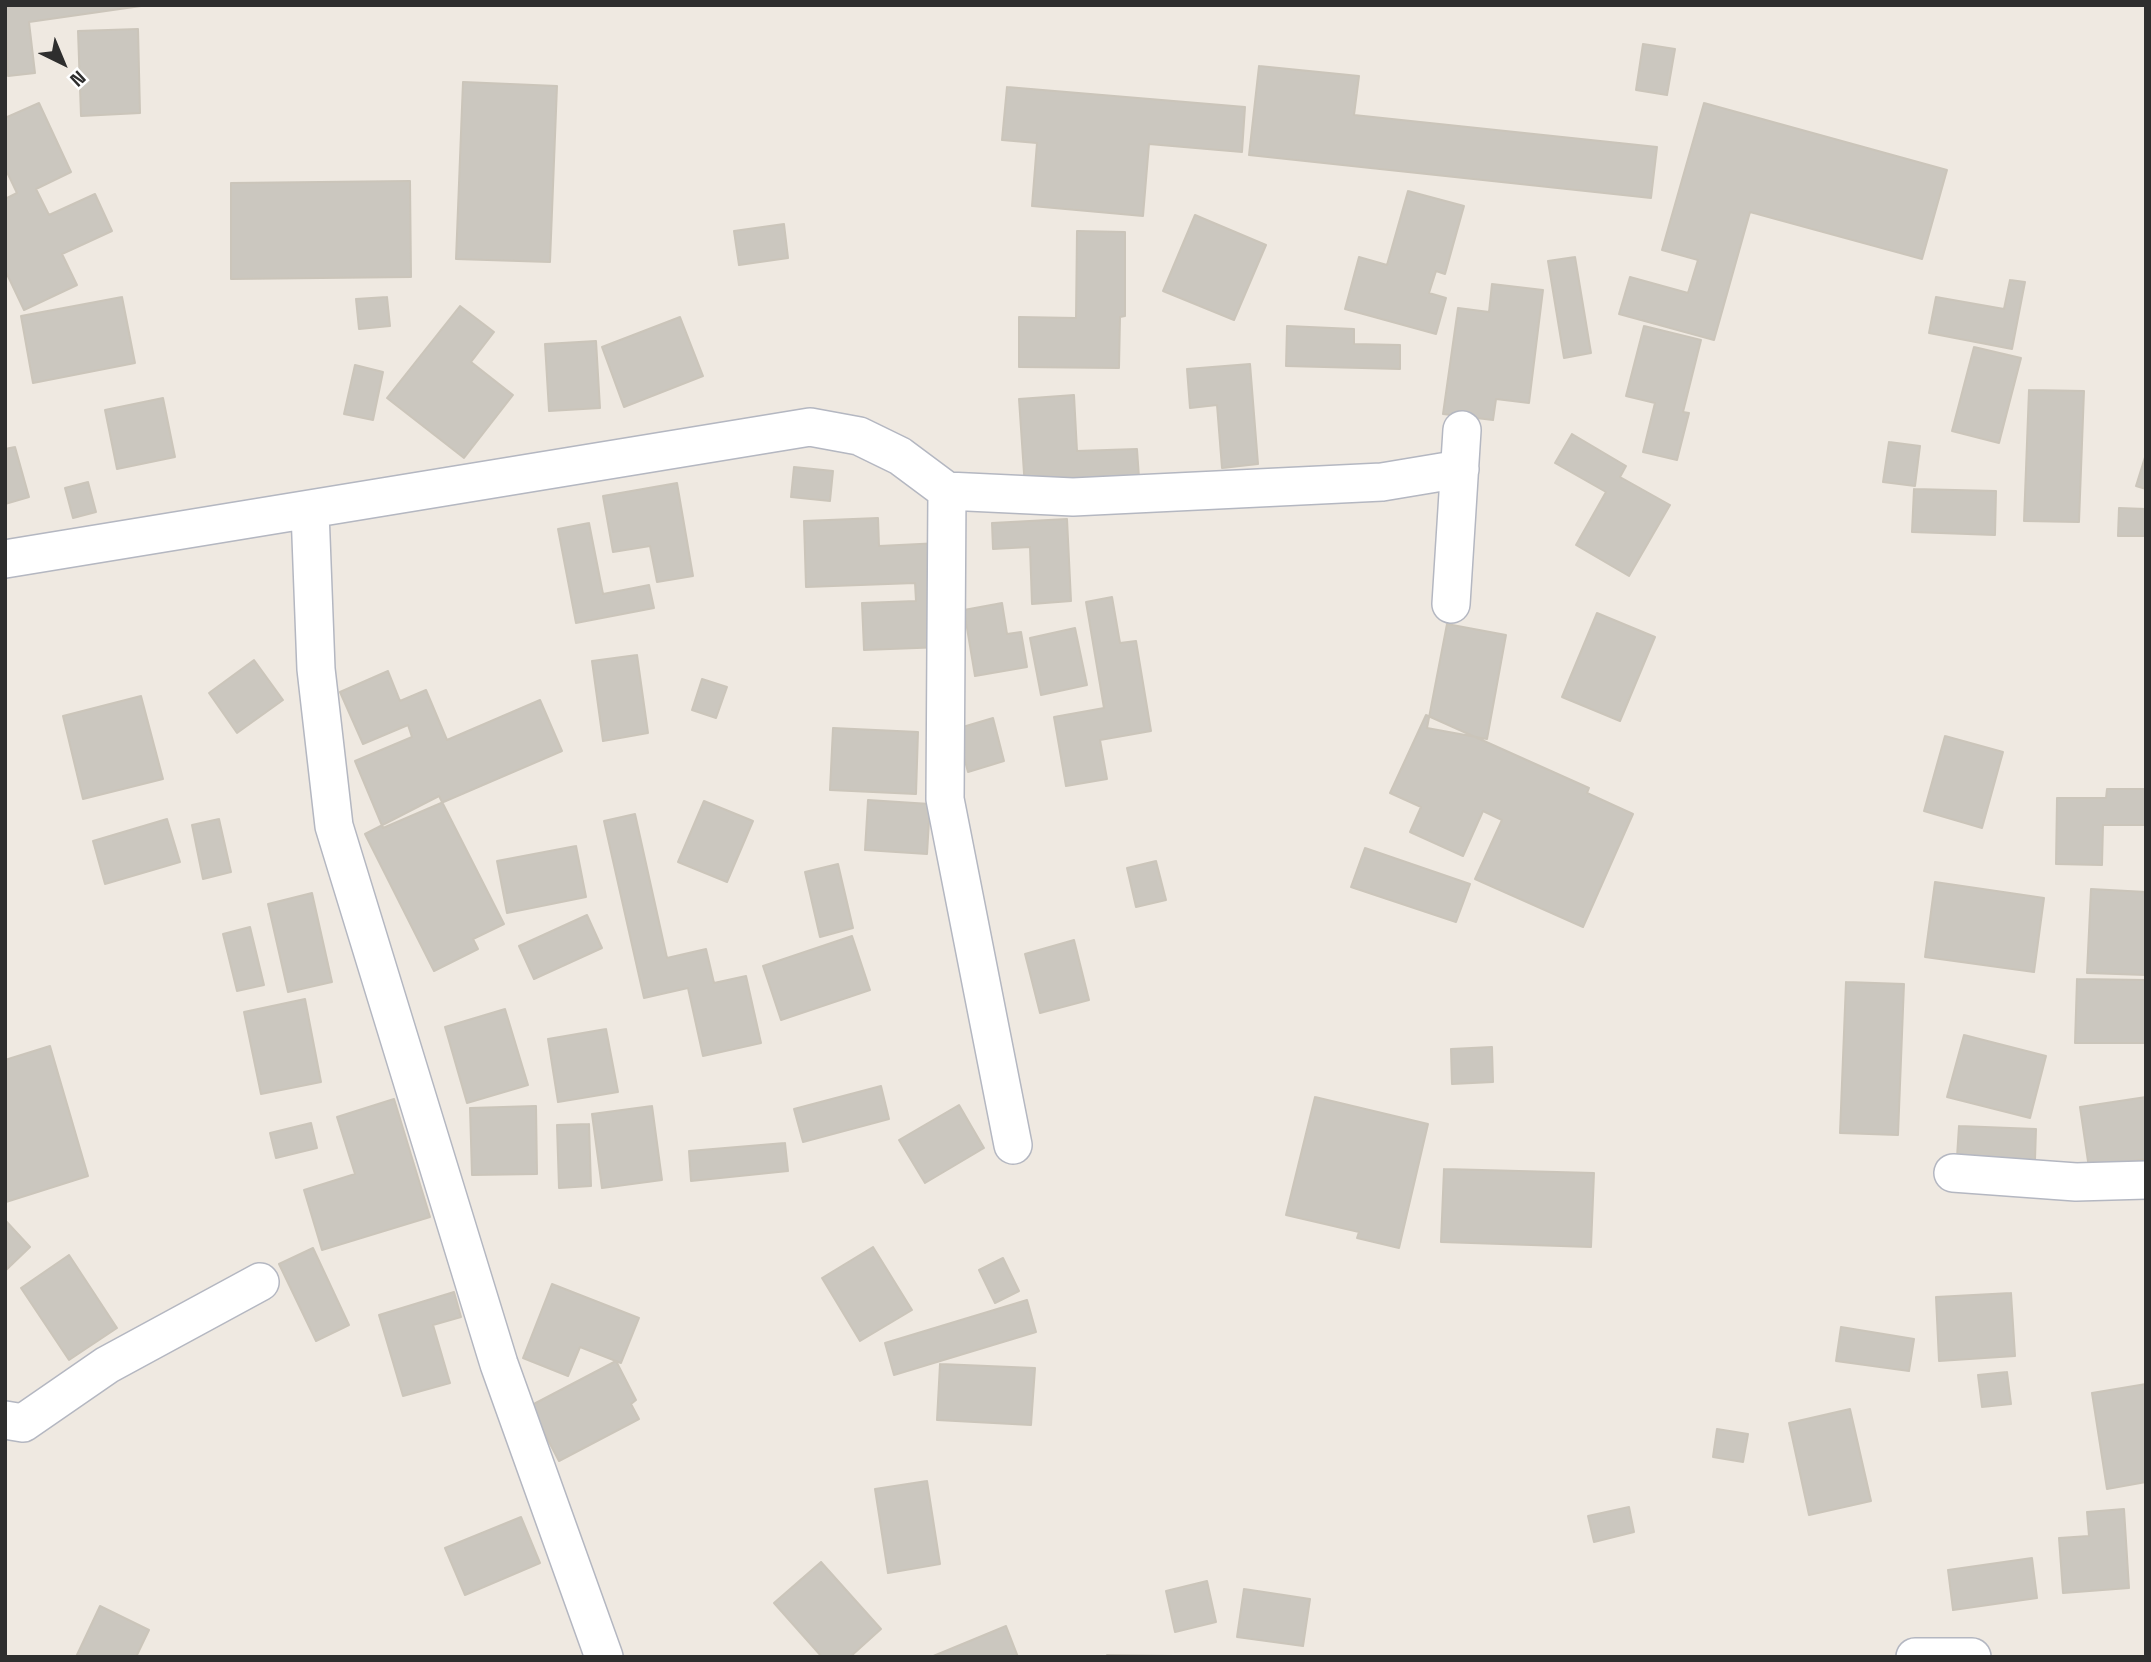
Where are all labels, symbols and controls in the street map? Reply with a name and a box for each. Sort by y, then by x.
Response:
north arrow [28,28,98,98]
text: N [64,65,91,92]

